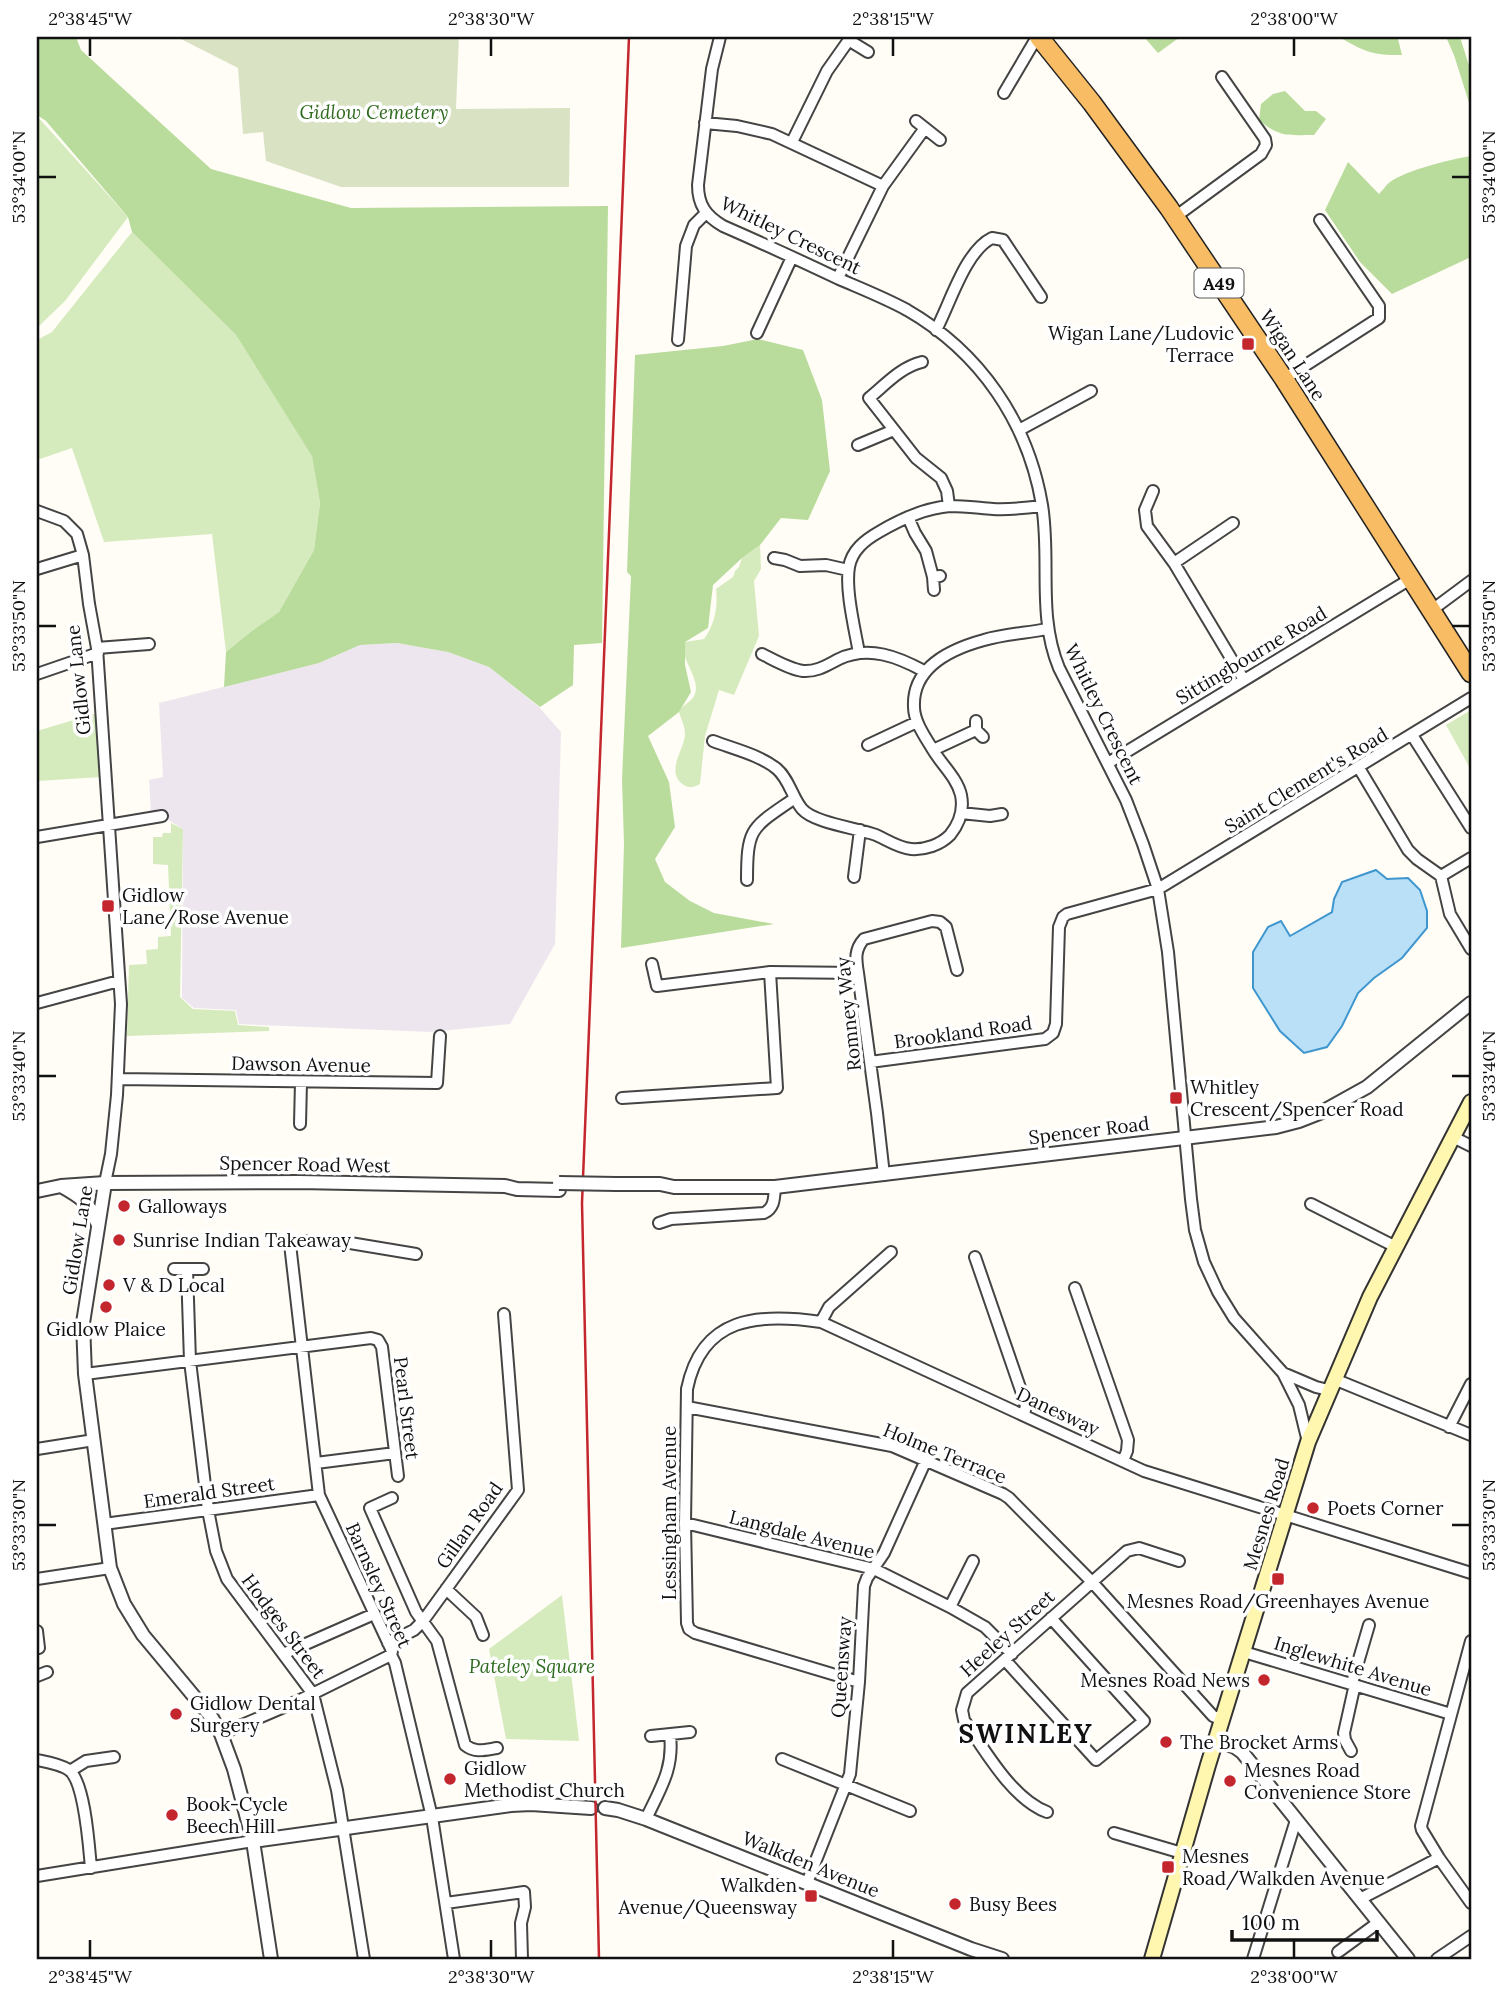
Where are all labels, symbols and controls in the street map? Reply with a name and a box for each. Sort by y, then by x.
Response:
text: 2°38'45"W [48,7,133,30]
text: 2°38'30"W [448,7,535,30]
text: 2°38'15"W [852,7,935,30]
text: 2°38'00"W [1250,7,1339,30]
park label: Gidlow Cemetery [300,100,448,124]
text: 53°34'00"N [7,131,30,223]
text: 53°34'00"N [1477,131,1500,223]
street label: Whitley Crescent [717,191,866,280]
road number: A49 [1194,268,1244,298]
street label: Wigan Lane [1255,305,1331,405]
place label: Wigan Lane/Ludovic Terrace [1048,321,1234,367]
marker: Wigan Lane/Ludovic Terrace [1240,336,1256,352]
text: 53°33'50"N [7,580,30,672]
text: 53°33'50"N [1477,580,1500,672]
street label: Sittingbourne Road [1171,601,1331,709]
street label: Gidlow Lane [60,624,96,736]
street label: Whitley Crescent [1060,640,1149,789]
street label: Saint Clement's Road [1220,722,1392,838]
place label: Gidlow Lane/Rose Avenue [122,883,289,930]
marker: Gidlow Lane/Rose Avenue [100,898,116,914]
street label: Romney Way [830,956,866,1072]
street label: Brookland Road [892,1010,1034,1054]
text: 53°33'40"N [7,1031,30,1121]
text: 53°33'40"N [1477,1031,1500,1121]
street label: Dawson Avenue [231,1051,371,1077]
place label: Whitley Crescent/Spencer Road [1190,1075,1404,1122]
marker: Whitley Crescent/Spencer Road [1168,1090,1184,1106]
street label: Spencer Road [1027,1111,1151,1149]
street label: Spencer Road West [219,1151,391,1178]
street label: Gidlow Lane [57,1184,97,1296]
place label: Galloways [138,1194,227,1218]
marker: Galloways [116,1198,132,1214]
place label: Sunrise Indian Takeaway [133,1228,351,1252]
marker: Sunrise Indian Takeaway [111,1232,127,1248]
place label: V & D Local [122,1273,225,1297]
marker: V & D Local [101,1277,117,1293]
marker: Gidlow Plaice [98,1299,114,1315]
place label: Gidlow Plaice [46,1317,166,1341]
street label: Pearl Street [389,1355,425,1461]
street label: Danesway [1013,1381,1103,1441]
street label: Holme Terrace [880,1417,1010,1489]
street label: Lessingham Avenue [657,1426,681,1600]
street label: Mesnes Road [1238,1455,1294,1573]
street label: Emerald Street [142,1471,277,1513]
street label: Gillan Road [430,1477,508,1573]
text: 53°33'30"N [7,1479,30,1571]
text: 53°33'30"N [1477,1479,1500,1571]
place label: Poets Corner [1327,1496,1444,1520]
marker: Poets Corner [1305,1500,1321,1516]
street label: Langdale Avenue [727,1504,877,1564]
street label: Barnsley Street [341,1519,418,1652]
street label: Hodges Street [237,1569,332,1684]
marker: Mesnes Road/Greenhayes Avenue [1270,1571,1286,1587]
street label: Heeley Street [955,1584,1060,1682]
place label: Mesnes Road/Greenhayes Avenue [1127,1589,1429,1614]
street label: Queensway [825,1615,857,1719]
street label: Inglewhite Avenue [1271,1631,1435,1701]
park label: Pateley Square [469,1654,595,1678]
place label: Mesnes Road News [1080,1668,1250,1692]
marker: Mesnes Road News [1256,1672,1272,1688]
place label: Gidlow Dental Surgery [190,1691,316,1737]
marker: Gidlow Dental Surgery [168,1706,184,1722]
district label: SWINLEY [958,1717,1094,1750]
place label: The Brocket Arms [1180,1730,1339,1754]
marker: The Brocket Arms [1158,1734,1174,1750]
place label: Gidlow Methodist Church [464,1756,625,1802]
place label: Mesnes Road Convenience Store [1244,1758,1411,1804]
marker: Gidlow Methodist Church [442,1771,458,1787]
marker: Mesnes Road Convenience Store [1222,1773,1238,1789]
place label: Book-Cycle Beech Hill [186,1792,288,1838]
marker: Book-Cycle Beech Hill [164,1807,180,1823]
street label: Walkden Avenue [739,1826,883,1902]
place label: Mesnes Road/Walkden Avenue [1182,1844,1385,1891]
marker: Mesnes Road/Walkden Avenue [1160,1859,1176,1875]
place label: Walkden Avenue/Queensway [618,1873,797,1920]
marker: Walkden Avenue/Queensway [803,1888,819,1904]
place label: Busy Bees [969,1892,1057,1916]
marker: Busy Bees [947,1896,963,1912]
scale bar [1232,1898,1377,1942]
text: 100 m [1242,1909,1300,1936]
text: 2°38'45"W [48,1965,133,1988]
text: 2°38'30"W [448,1965,535,1988]
text: 2°38'15"W [852,1965,935,1988]
text: 2°38'00"W [1250,1965,1339,1988]

